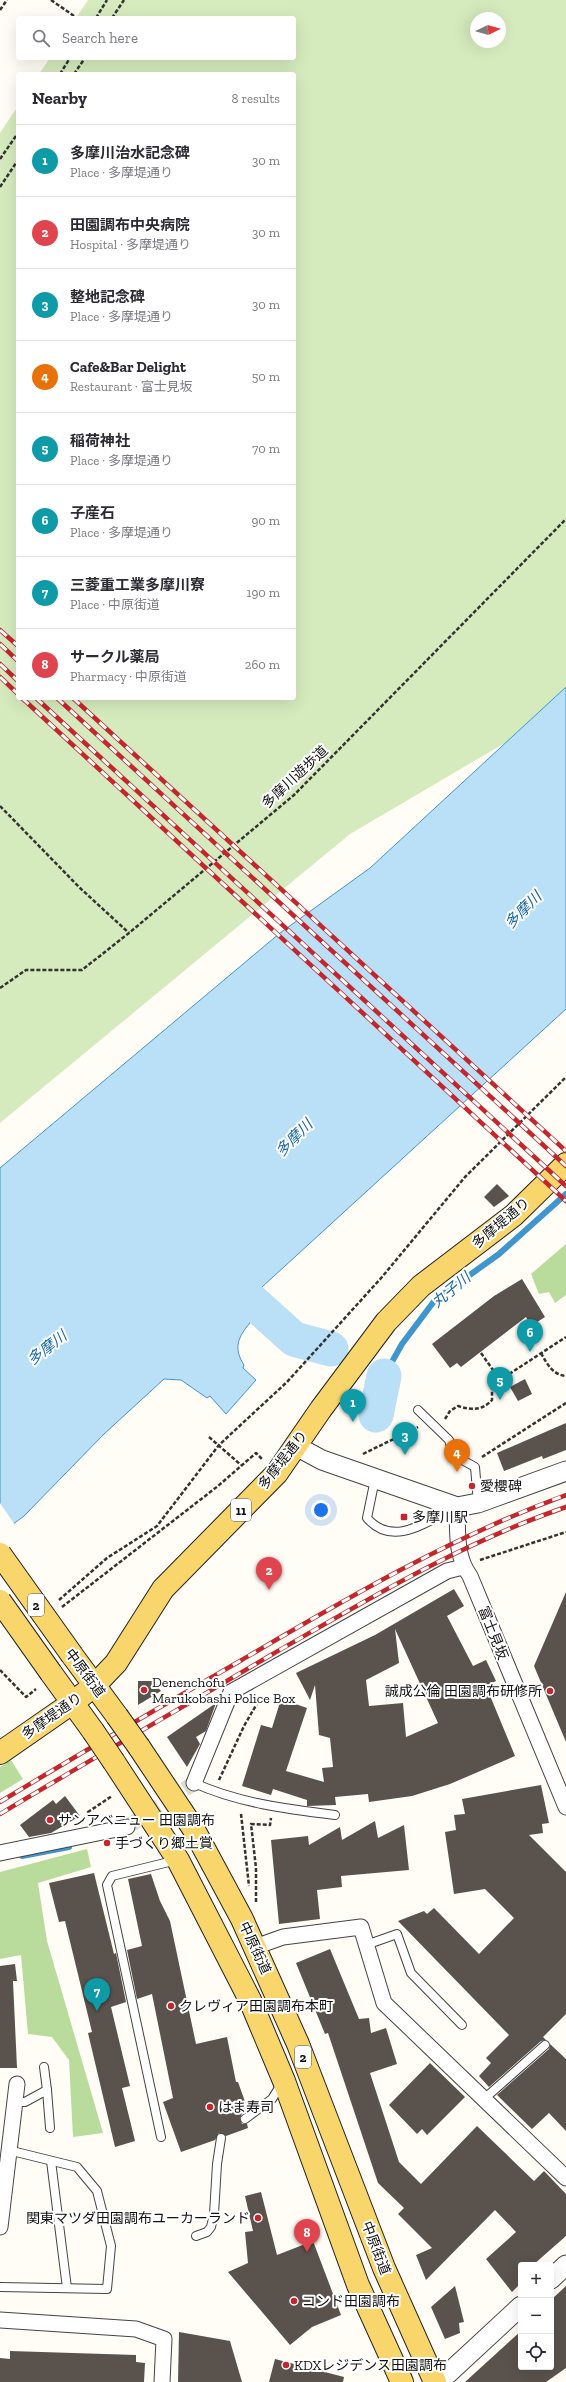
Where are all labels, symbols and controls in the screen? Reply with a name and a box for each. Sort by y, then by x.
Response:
north arrow [470,12,506,48]
search box [16,16,296,60]
icon: search [30,27,52,49]
text: Search here [62,29,138,47]
text: Nearby [32,88,87,108]
text: 8 results [232,91,280,106]
text: 多摩川治水記念碑 [70,144,190,162]
text: 1 [42,153,48,168]
text: 30 m [252,153,280,168]
text: Place · 多摩堤通り [70,165,173,180]
text: 田園調布中央病院 [70,216,190,234]
text: 2 [42,225,48,240]
text: 30 m [252,225,280,240]
text: Hospital · 多摩堤通り [70,237,191,252]
text: 整地記念碑 [70,288,145,306]
text: 3 [42,297,48,312]
text: 30 m [252,297,280,312]
text: Place · 多摩堤通り [70,309,173,324]
text: Cafe&Bar Delight [70,358,186,376]
text: 4 [41,369,49,384]
text: 50 m [252,369,280,384]
text: Restaurant · 富士見坂 [70,379,193,394]
text: 稲荷神社 [70,432,130,450]
text: 5 [42,441,48,456]
text: 70 m [252,441,280,456]
text: Place · 多摩堤通り [70,453,173,468]
text: 子産石 [70,504,115,522]
text: 6 [42,513,48,528]
text: 90 m [251,513,280,528]
text: Place · 多摩堤通り [70,525,173,540]
text: 三菱重工業多摩川寮 [70,576,205,594]
text: 7 [42,585,48,600]
text: 190 m [246,585,280,600]
text: Place · 中原街道 [70,597,160,612]
text: サークル薬局 [70,648,160,666]
text: 8 [41,657,49,672]
text: 260 m [245,657,280,672]
text: Pharmacy · 中原街道 [70,669,187,684]
street label: 多摩川遊歩道 [258,742,332,812]
water label: 多摩川 [501,886,547,932]
water label: 多摩川 [272,1114,318,1160]
street label: 多摩堤通り [469,1194,533,1252]
water label: 丸子川 [428,1267,476,1311]
pin: 6 [517,1319,543,1352]
water label: 多摩川 [24,1326,72,1369]
pin: 5 [487,1367,513,1400]
pin: 1 [340,1389,366,1422]
pin: 3 [392,1422,418,1455]
street label: 多摩堤通り [255,1427,311,1493]
pin: 4 [444,1439,470,1472]
place label: 愛櫻碑 [480,1478,522,1495]
marker: 愛櫻碑 [467,1481,477,1491]
road number: 11 [231,1499,251,1521]
your location [311,1500,331,1520]
place label: 多摩川駅 [412,1509,468,1526]
marker: 多摩川駅 [399,1512,409,1522]
pin: 2 [256,1557,282,1590]
road number: 2 [28,1594,44,1616]
street label: 富士見坂 [475,1604,511,1662]
street label: 中原街道 [61,1646,109,1700]
place label: Denenchofu Marukobashi Police Box [152,1674,296,1707]
place label: 誠成公倫 田園調布研修所 [385,1683,542,1700]
marker: Denenchofu Marukobashi Police Box [139,1685,149,1695]
marker: 誠成公倫 田園調布研修所 [545,1686,555,1696]
street label: 多摩堤通り [18,1689,86,1743]
place label: サンアベニュー 田園調布 [58,1812,215,1829]
marker: サンアベニュー 田園調布 [45,1815,55,1825]
place label: 手づくり郷土賞 [115,1835,213,1852]
marker: 手づくり郷土賞 [102,1838,112,1848]
street label: 中原街道 [235,1919,275,1977]
pin: 7 [84,1978,110,2011]
place label: クレヴィア田園調布本町 [179,1998,333,2015]
marker: クレヴィア田園調布本町 [166,2001,176,2011]
road number: 2 [295,2046,311,2068]
place label: はま寿司 [218,2099,274,2116]
marker: はま寿司 [205,2102,215,2112]
place label: 関東マツダ田園調布ユーカーランド [26,2210,250,2227]
marker: 関東マツダ田園調布ユーカーランド [253,2213,263,2223]
pin: 8 [294,2219,320,2252]
street label: 中原街道 [358,2219,394,2277]
map controls [518,2262,554,2370]
button: + [518,2262,554,2298]
place label: コンド田園調布 [302,2293,400,2310]
marker: コンド田園調布 [289,2296,299,2306]
button: − [518,2298,554,2334]
button: locate [518,2334,554,2370]
place label: KDXレジデンス田園調布 [294,2357,447,2374]
marker: KDXレジデンス田園調布 [281,2360,291,2370]

